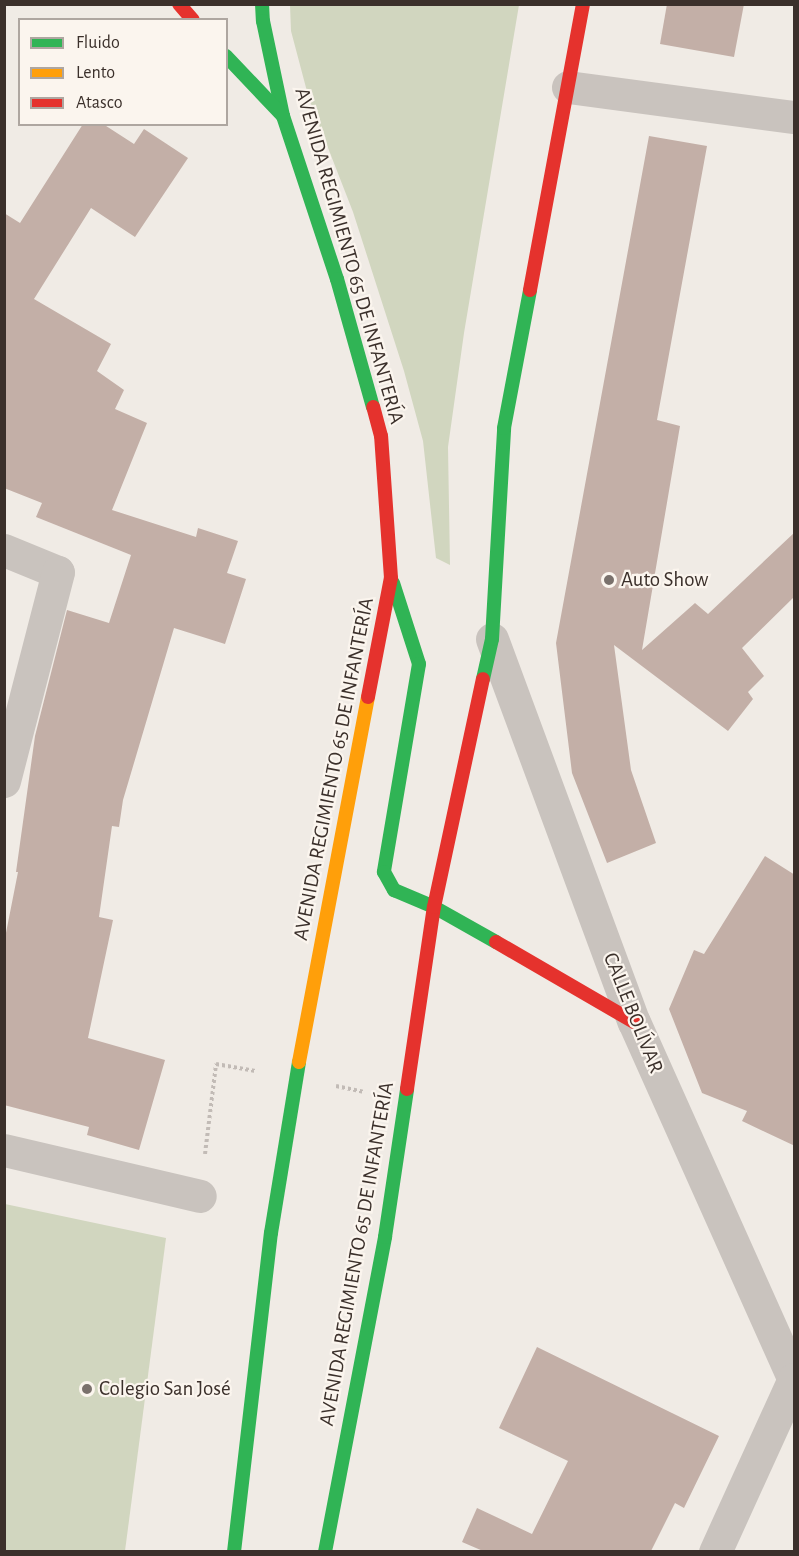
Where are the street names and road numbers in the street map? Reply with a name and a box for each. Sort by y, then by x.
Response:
street label: AVENIDA REGIMIENTO 65 DE INFANTERÍA [289,85,409,427]
street label: AVENIDA REGIMIENTO 65 DE INFANTERÍA [288,595,380,943]
street label: CALLE BOLÍVAR [597,949,669,1077]
street label: AVENIDA REGIMIENTO 65 DE INFANTERÍA [314,1080,400,1428]

